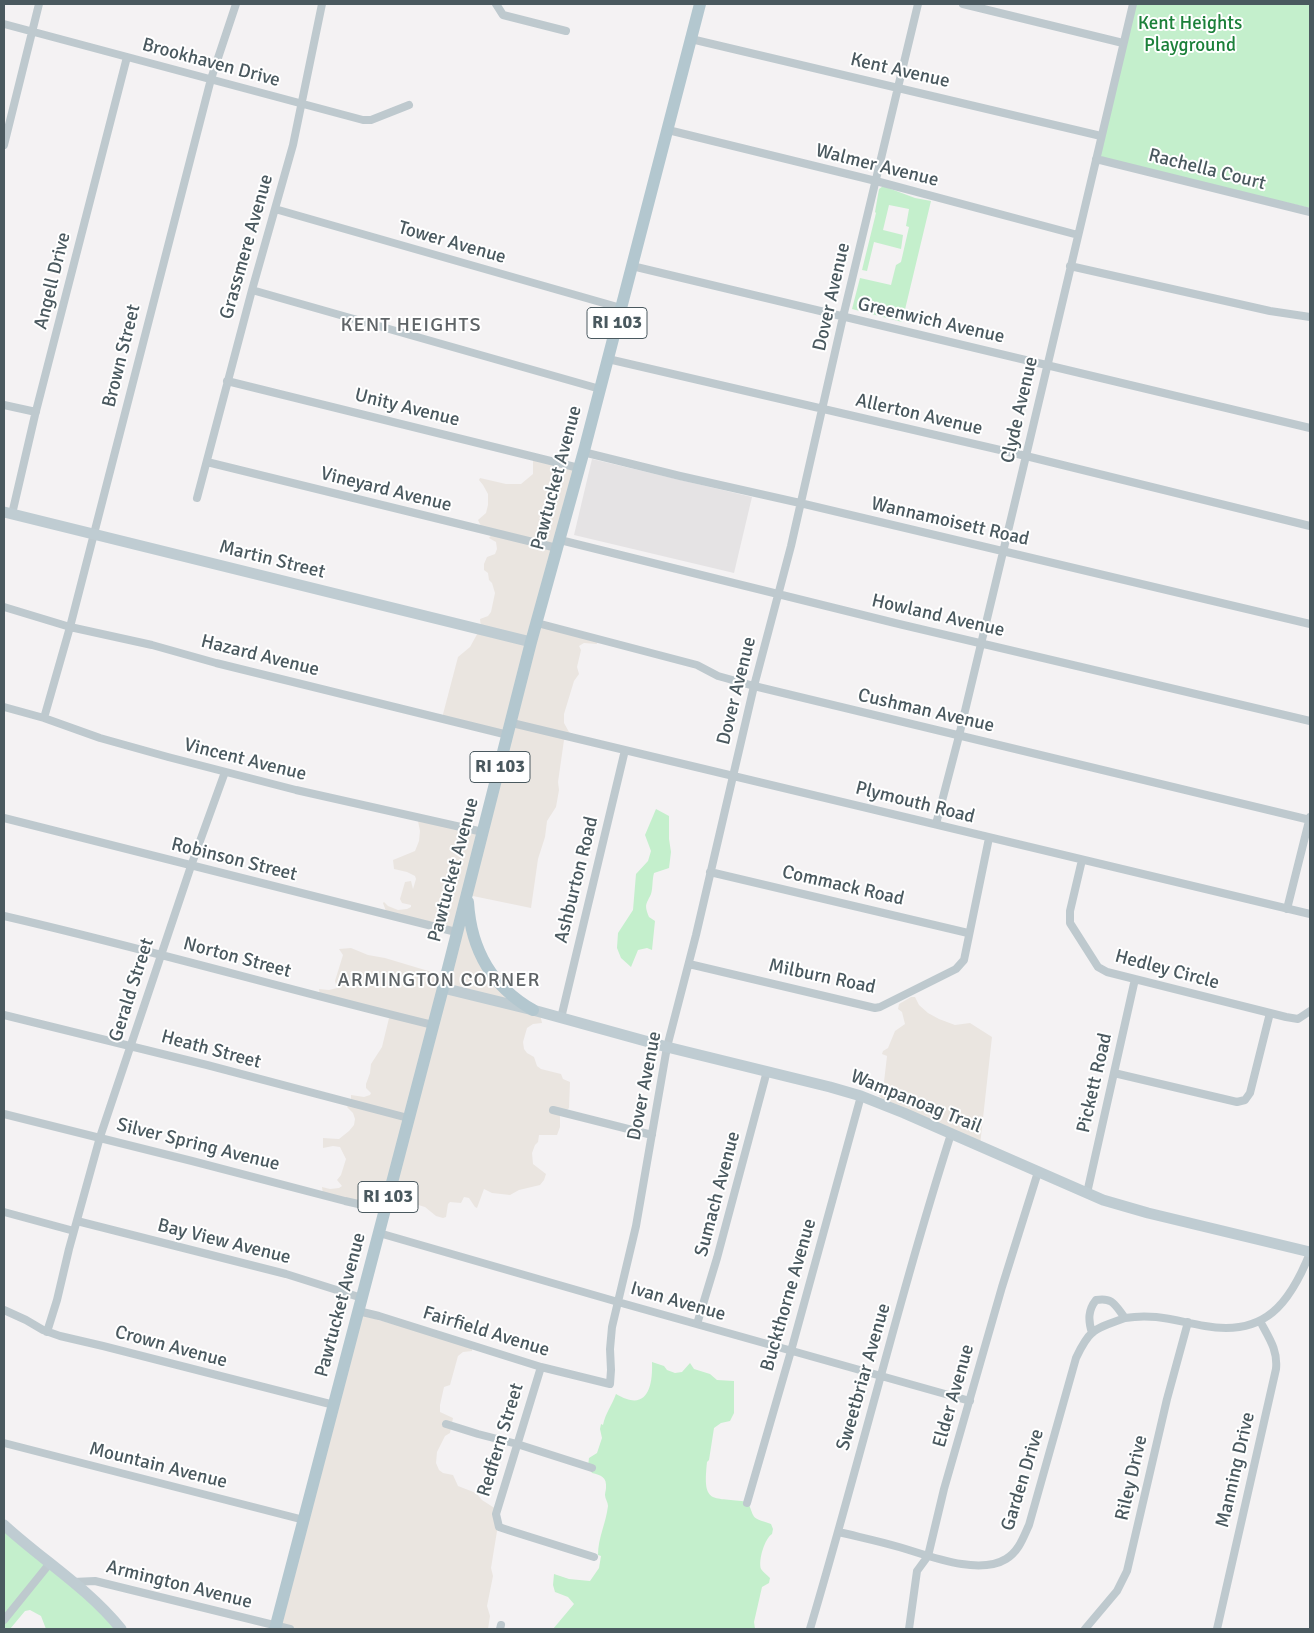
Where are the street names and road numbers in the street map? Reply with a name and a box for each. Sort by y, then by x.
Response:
street label: Brookhaven Drive [140,34,282,92]
street label: Kent Avenue [848,49,952,93]
street label: Walmer Avenue [813,140,941,192]
street label: Rachella Court [1146,144,1268,196]
street label: Grassmere Avenue [215,172,279,322]
street label: Tower Avenue [395,217,509,269]
street label: Angell Drive [30,230,76,332]
street label: Dover Avenue [808,241,856,353]
street label: Greenwich Avenue [855,293,1007,349]
street label: Brown Street [98,302,146,410]
road number: RI 103 [587,307,647,338]
street label: Clyde Avenue [997,354,1043,466]
street label: Unity Avenue [352,384,462,432]
street label: Allerton Avenue [853,389,985,441]
street label: Pawtucket Avenue [527,403,587,553]
street label: Vineyard Avenue [318,463,454,517]
street label: Wannamoisett Road [869,493,1031,551]
street label: Martin Street [217,536,327,584]
street label: Howland Avenue [869,590,1007,642]
street label: Hazard Avenue [199,630,321,682]
street label: Dover Avenue [713,635,761,747]
street label: Cushman Avenue [856,684,996,738]
street label: Vincent Avenue [181,734,309,786]
road number: RI 103 [470,752,530,782]
street label: Plymouth Road [853,777,977,829]
street label: Pawtucket Avenue [424,795,484,945]
street label: Ashburton Road [550,814,604,946]
street label: Robinson Street [169,833,299,887]
street label: Commack Road [780,861,906,911]
street label: Norton Street [181,933,293,983]
street label: Gerald Street [105,935,159,1045]
street label: Hedley Circle [1112,945,1222,995]
street label: Milburn Road [766,955,878,999]
street label: Heath Street [159,1026,263,1074]
street label: Dover Avenue [623,1030,667,1142]
street label: Pickett Road [1072,1031,1118,1135]
street label: Wampanoag Trail [847,1065,985,1139]
street label: Silver Spring Avenue [114,1114,282,1176]
street label: Sumach Avenue [690,1129,746,1259]
road number: RI 103 [358,1182,418,1212]
street label: Bay View Avenue [155,1214,293,1270]
street label: Buckthorne Avenue [756,1216,822,1374]
street label: Pawtucket Avenue [311,1230,371,1380]
street label: Ivan Avenue [628,1278,728,1326]
street label: Sweetbriar Avenue [832,1301,896,1453]
street label: Fairfield Avenue [420,1302,552,1362]
street label: Crown Avenue [112,1321,230,1373]
street label: Elder Avenue [928,1342,980,1450]
street label: Redfern Street [473,1380,529,1500]
street label: Manning Drive [1212,1410,1260,1530]
street label: Garden Drive [997,1426,1049,1534]
street label: Riley Drive [1111,1433,1153,1523]
street label: Mountain Avenue [87,1438,229,1494]
street label: Armington Avenue [104,1556,254,1614]

